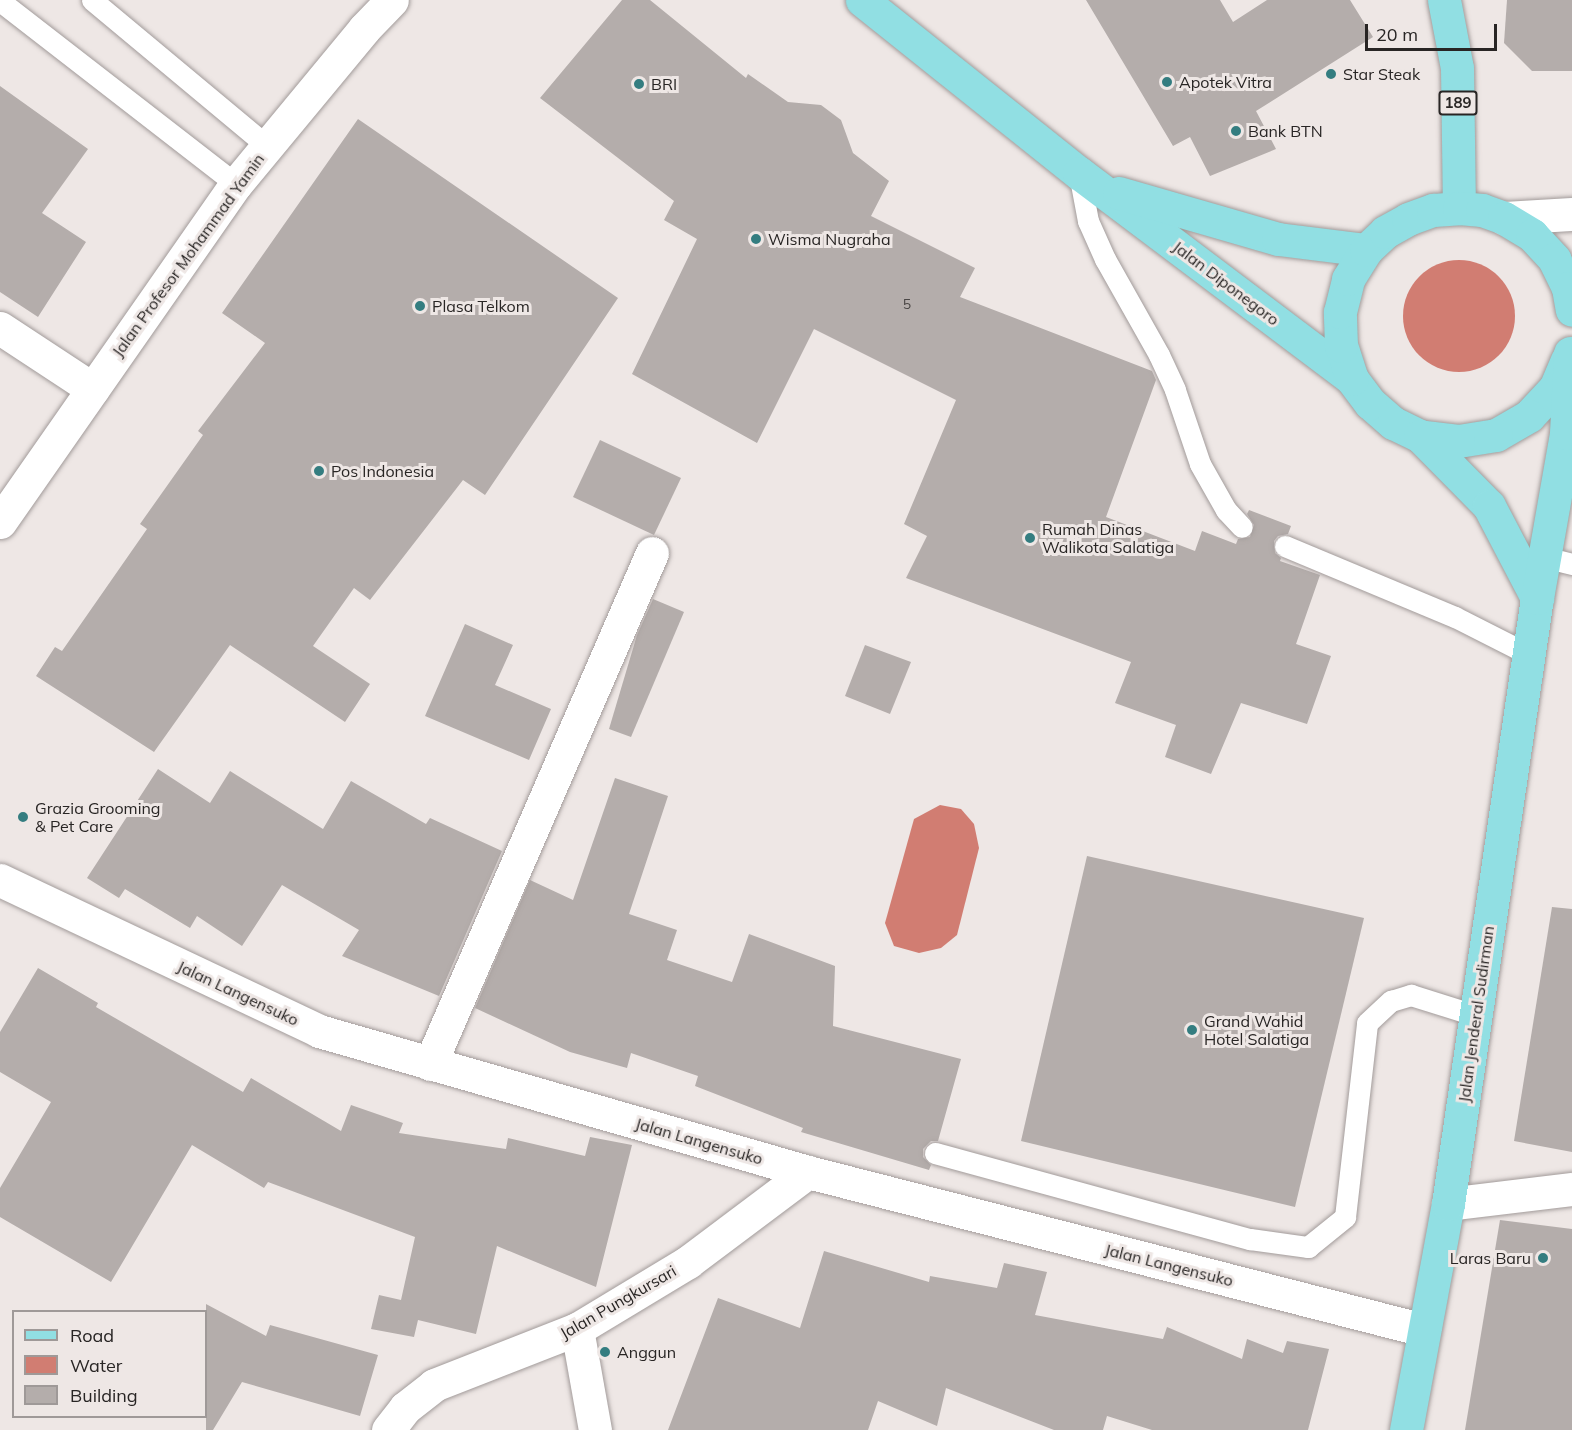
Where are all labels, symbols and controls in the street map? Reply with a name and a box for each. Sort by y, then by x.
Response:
scale bar [1368,12,1500,50]
text: 20 m [1376,23,1418,46]
place label: Star Steak [1343,64,1420,84]
marker: Star Steak [1324,67,1338,81]
place label: Apotek Vitra [1179,72,1272,92]
place label: BRI [651,74,677,94]
marker: Apotek Vitra [1160,75,1174,89]
marker: BRI [632,77,646,91]
road number: 189 [1438,91,1478,115]
place label: Bank BTN [1248,121,1323,141]
marker: Bank BTN [1229,124,1243,138]
street label: Jalan Profesor Mohammad Yamin [108,150,268,360]
place label: Wisma Nugraha [768,229,890,249]
marker: Wisma Nugraha [749,232,763,246]
street label: Jalan Diponegoro [1169,237,1283,329]
place label: Plasa Telkom [432,296,530,316]
house number: 5 [903,296,911,312]
marker: Plasa Telkom [413,299,427,313]
place label: Pos Indonesia [331,461,434,481]
marker: Pos Indonesia [312,464,326,478]
place label: Rumah Dinas Walikota Salatiga [1042,519,1174,557]
marker: Rumah Dinas Walikota Salatiga [1023,531,1037,545]
place label: Grazia Grooming & Pet Care [35,798,160,836]
marker: Grazia Grooming & Pet Care [16,810,30,824]
street label: Jalan Jenderal Sudirman [1454,924,1498,1104]
street label: Jalan Langensuko [174,956,302,1030]
place label: Grand Wahid Hotel Salatiga [1204,1011,1309,1049]
marker: Grand Wahid Hotel Salatiga [1185,1023,1199,1037]
street label: Jalan Langensuko [633,1114,765,1168]
street label: Jalan Langensuko [1103,1240,1235,1290]
place label: Laras Baru [1450,1248,1531,1268]
marker: Laras Baru [1536,1251,1550,1265]
street label: Jalan Pungkursari [557,1261,679,1343]
legend [12,1310,207,1418]
text: Road [70,1324,114,1347]
place label: Anggun [617,1342,676,1362]
marker: Anggun [598,1345,612,1359]
text: Water [70,1354,122,1377]
text: Building [70,1384,138,1407]

